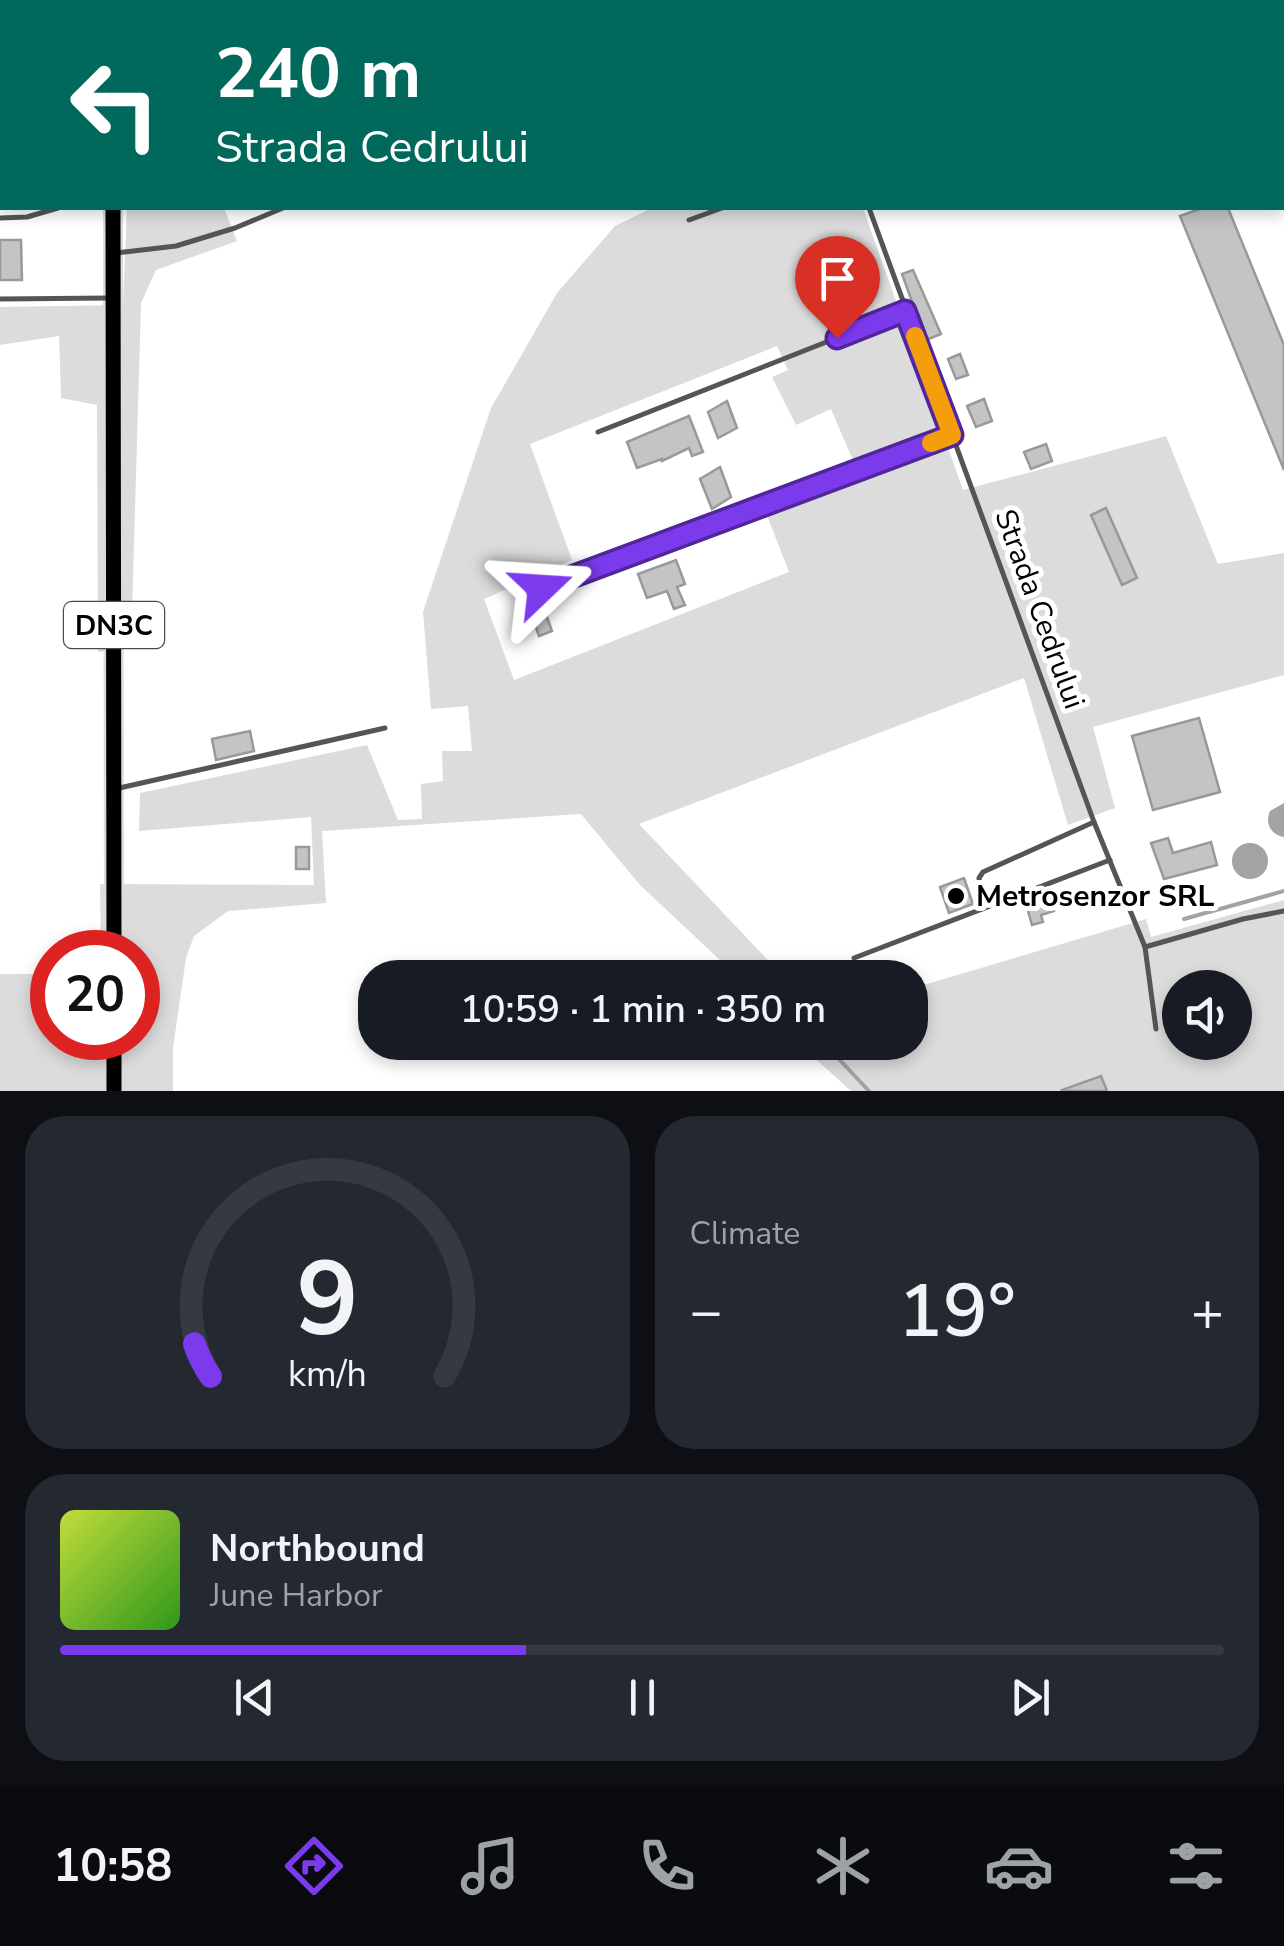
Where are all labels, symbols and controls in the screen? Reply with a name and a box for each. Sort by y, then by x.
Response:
text: 240 m [215,26,421,122]
icon: left [50,40,180,170]
text: Strada Cedrului [215,117,529,178]
pin [795,236,880,339]
icon: arrive [810,251,865,306]
street label: Strada Cedrului [984,504,1095,715]
position arrow [490,536,594,640]
road number: DN3C [64,602,164,648]
place label: Metrosenzor SRL [976,876,1215,917]
marker: Metrosenzor SRL [945,885,967,907]
speed limit sign: 20 [30,930,160,1060]
map controls [1162,970,1252,1060]
button: sound [1162,970,1252,1060]
text: 10:59 · 1 min · 350 m [460,984,826,1035]
text: Climate [690,1212,800,1255]
text: 9 [296,1229,358,1371]
text: 19° [898,1260,1016,1362]
text: − [690,1274,723,1349]
text: + [1191,1274,1224,1349]
text: km/h [288,1350,367,1399]
text: Northbound [210,1523,425,1574]
text: June Harbor [210,1574,382,1617]
icon: previous [227,1670,282,1725]
icon: pause [615,1670,670,1725]
icon: next [1003,1670,1058,1725]
icon: directions [279,1831,349,1901]
icon: music [455,1831,525,1901]
icon: phone [632,1831,702,1901]
icon: climate [808,1831,878,1901]
icon: car [984,1831,1054,1901]
icon: filters [1161,1831,1231,1901]
text: 10:58 [53,1836,172,1897]

